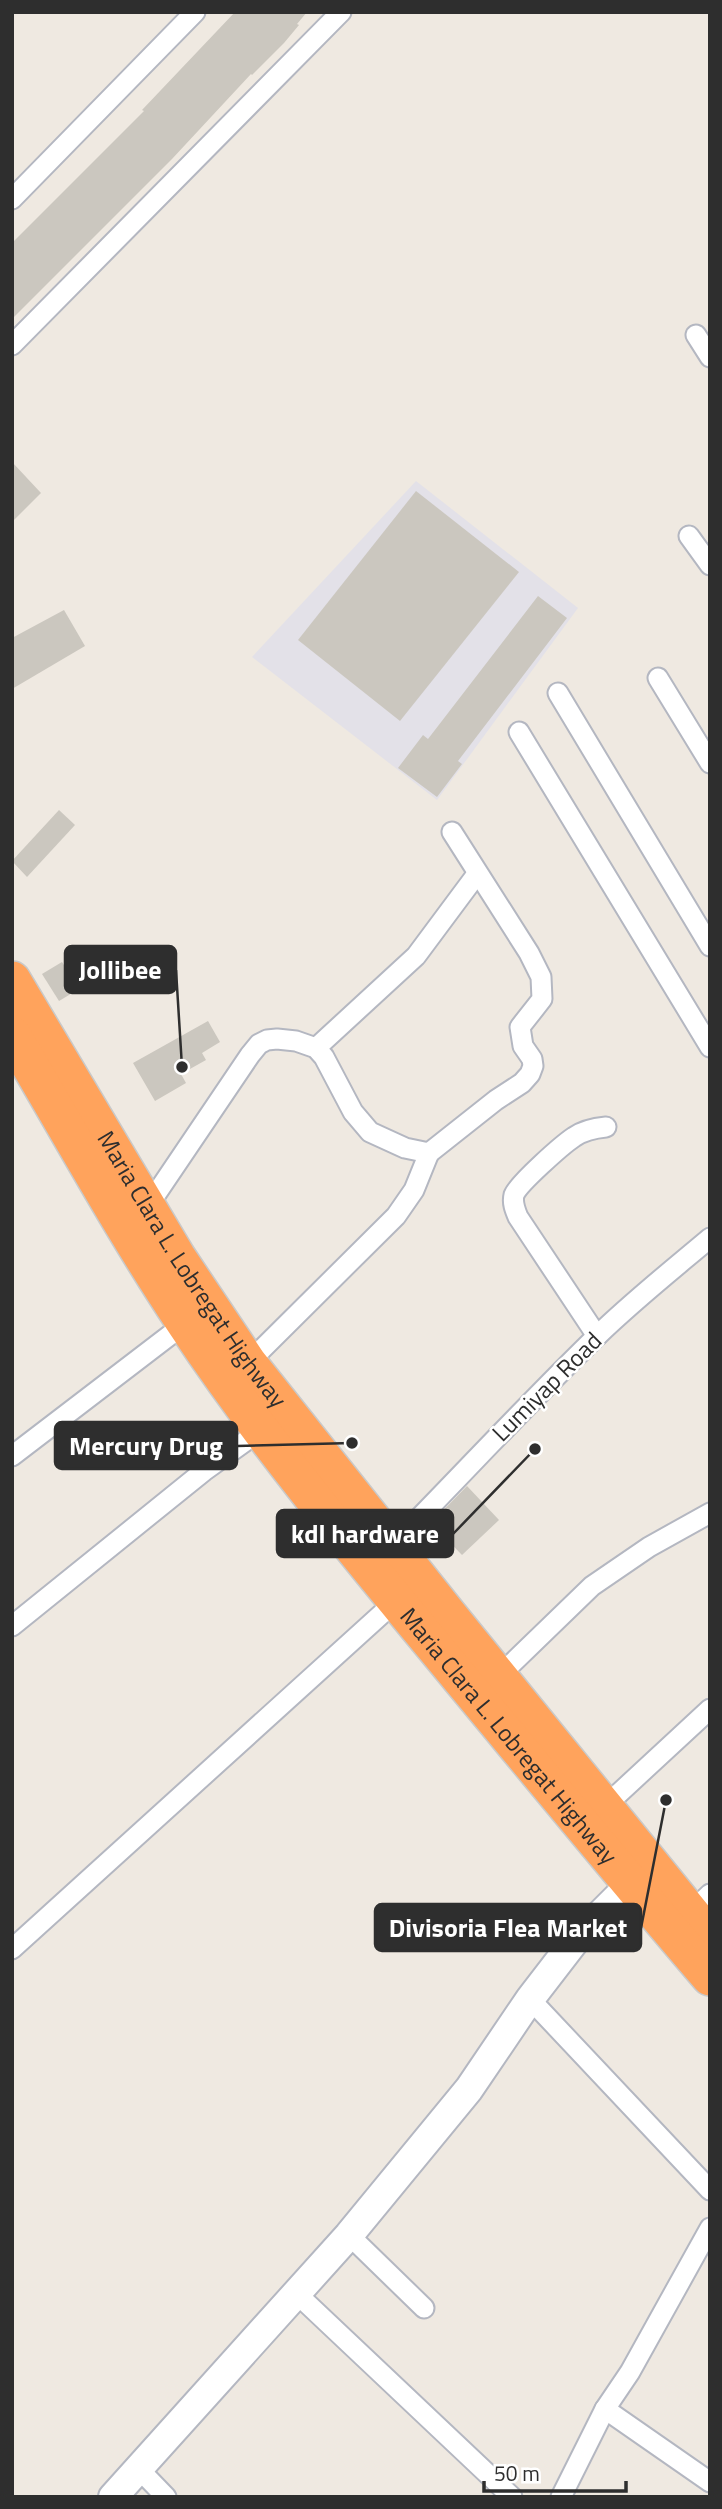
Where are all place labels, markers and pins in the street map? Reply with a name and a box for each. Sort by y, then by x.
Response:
callout: Jollibee [65,946,176,993]
callout: Mercury Drug [55,1422,237,1469]
callout: kdl hardware [277,1510,453,1557]
callout: Divisoria Flea Market [375,1904,641,1951]

